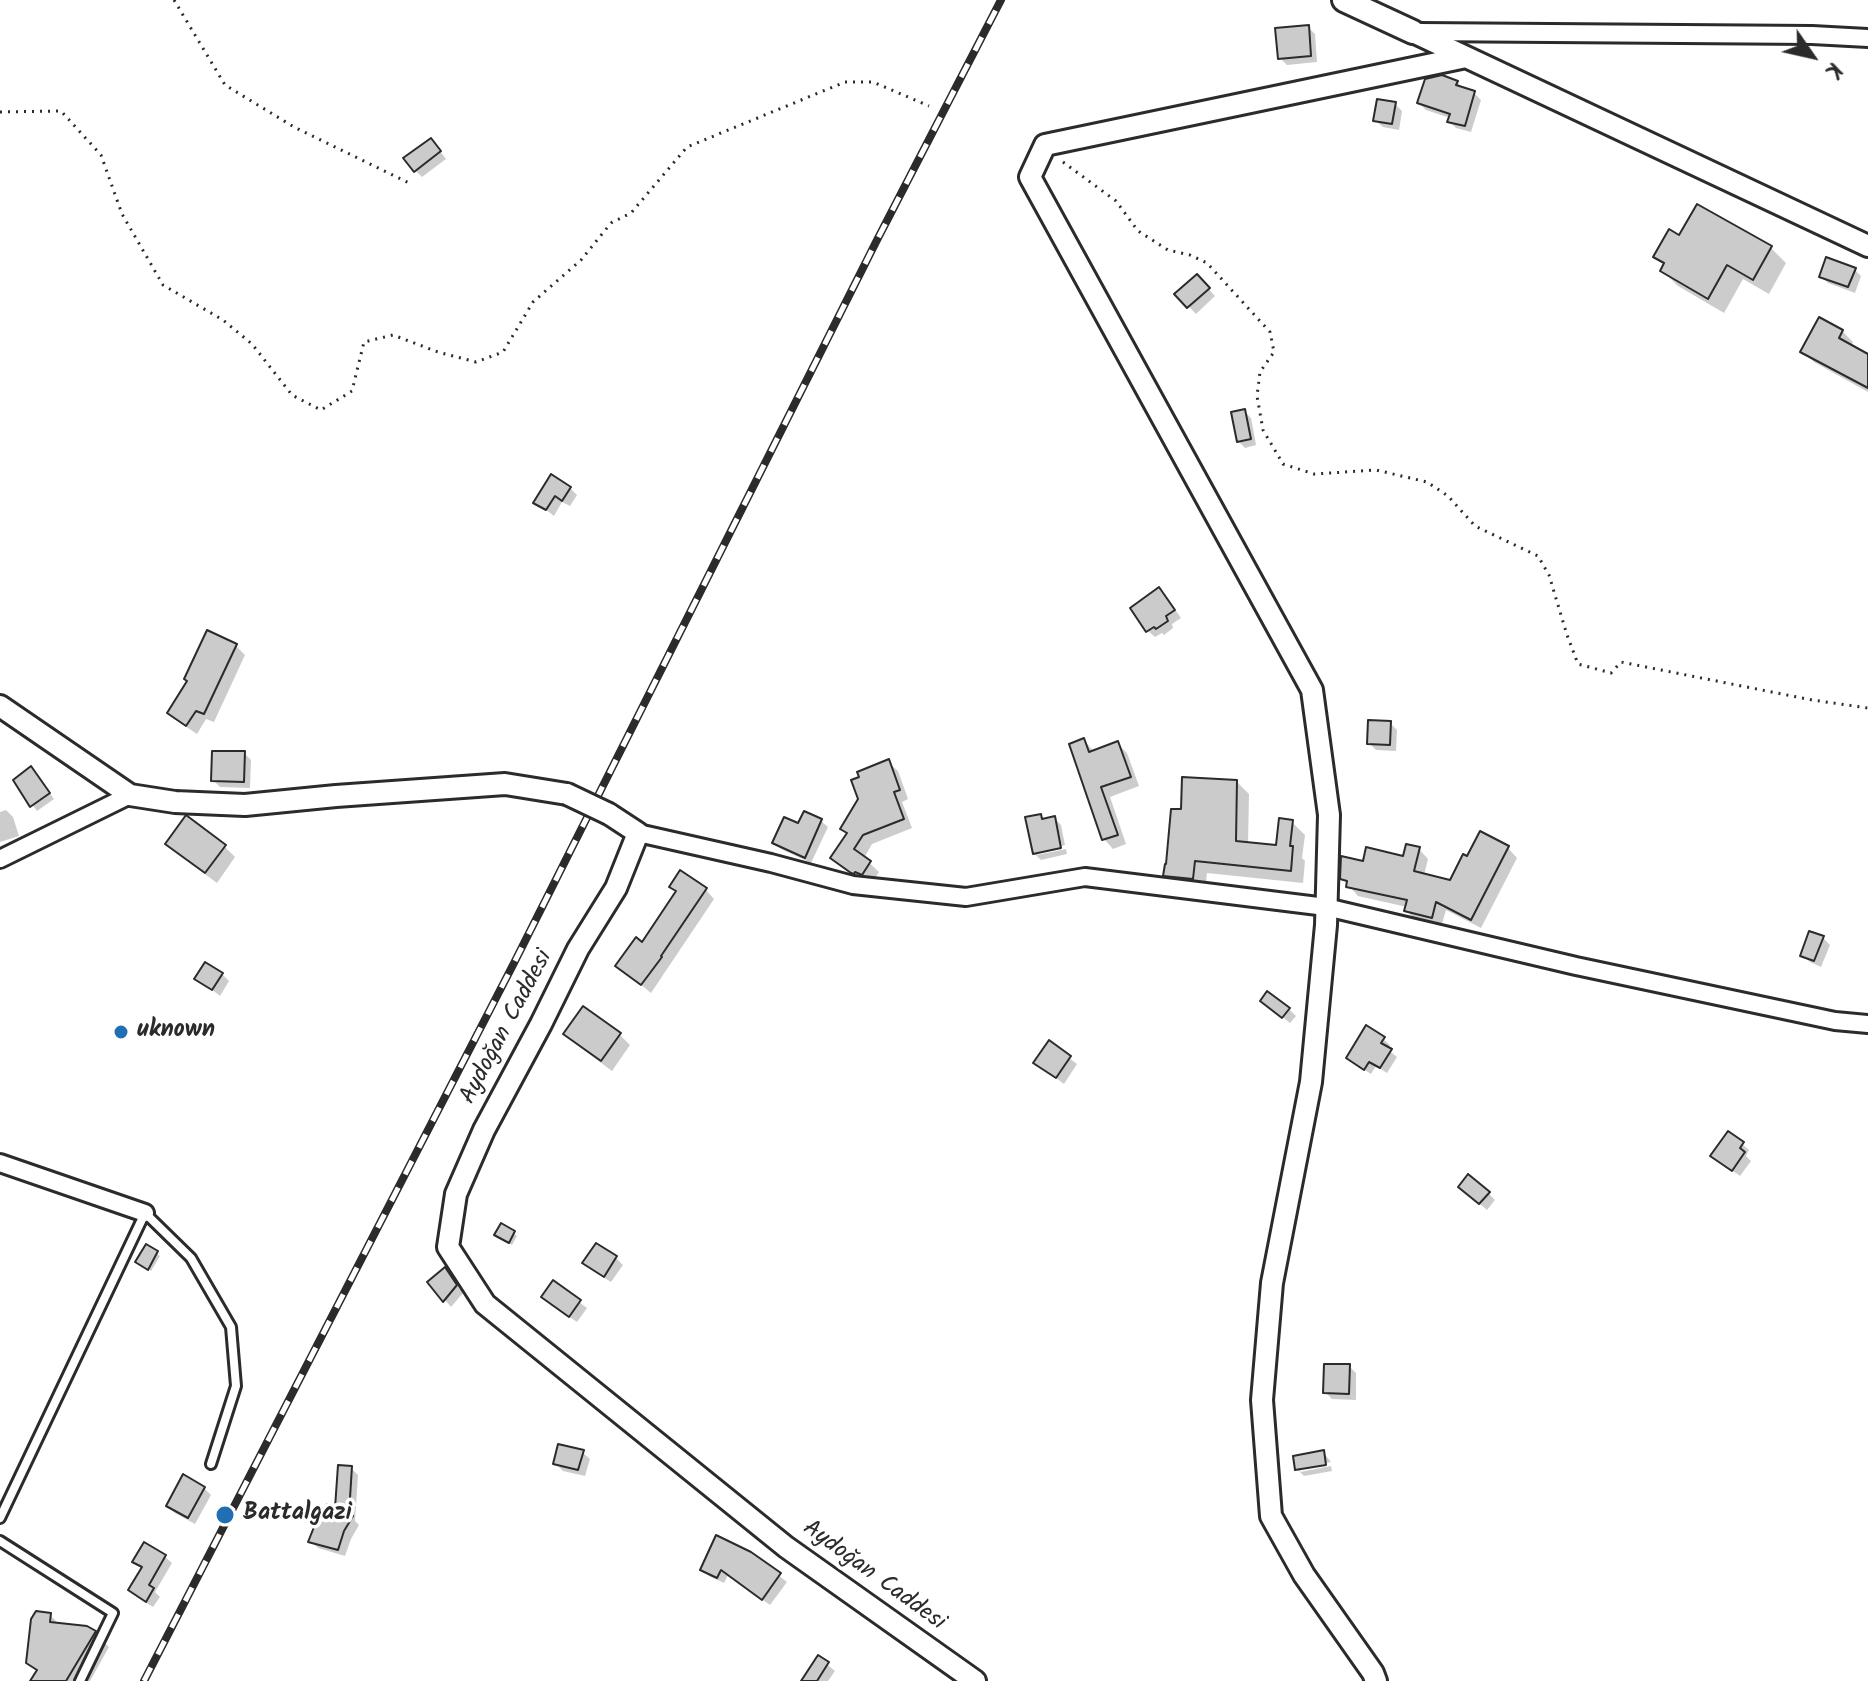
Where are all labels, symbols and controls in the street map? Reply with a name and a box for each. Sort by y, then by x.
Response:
north arrow [1772,16,1852,96]
text: K [1814,54,1851,85]
street label: Aydoğan Caddesi [455,946,561,1110]
place label: uknown [137,1018,215,1046]
marker: uknown [112,1023,130,1041]
place label: Battalgazi [243,1501,352,1529]
marker: Battalgazi [214,1504,236,1526]
street label: Aydoğan Caddesi [796,1515,950,1639]

